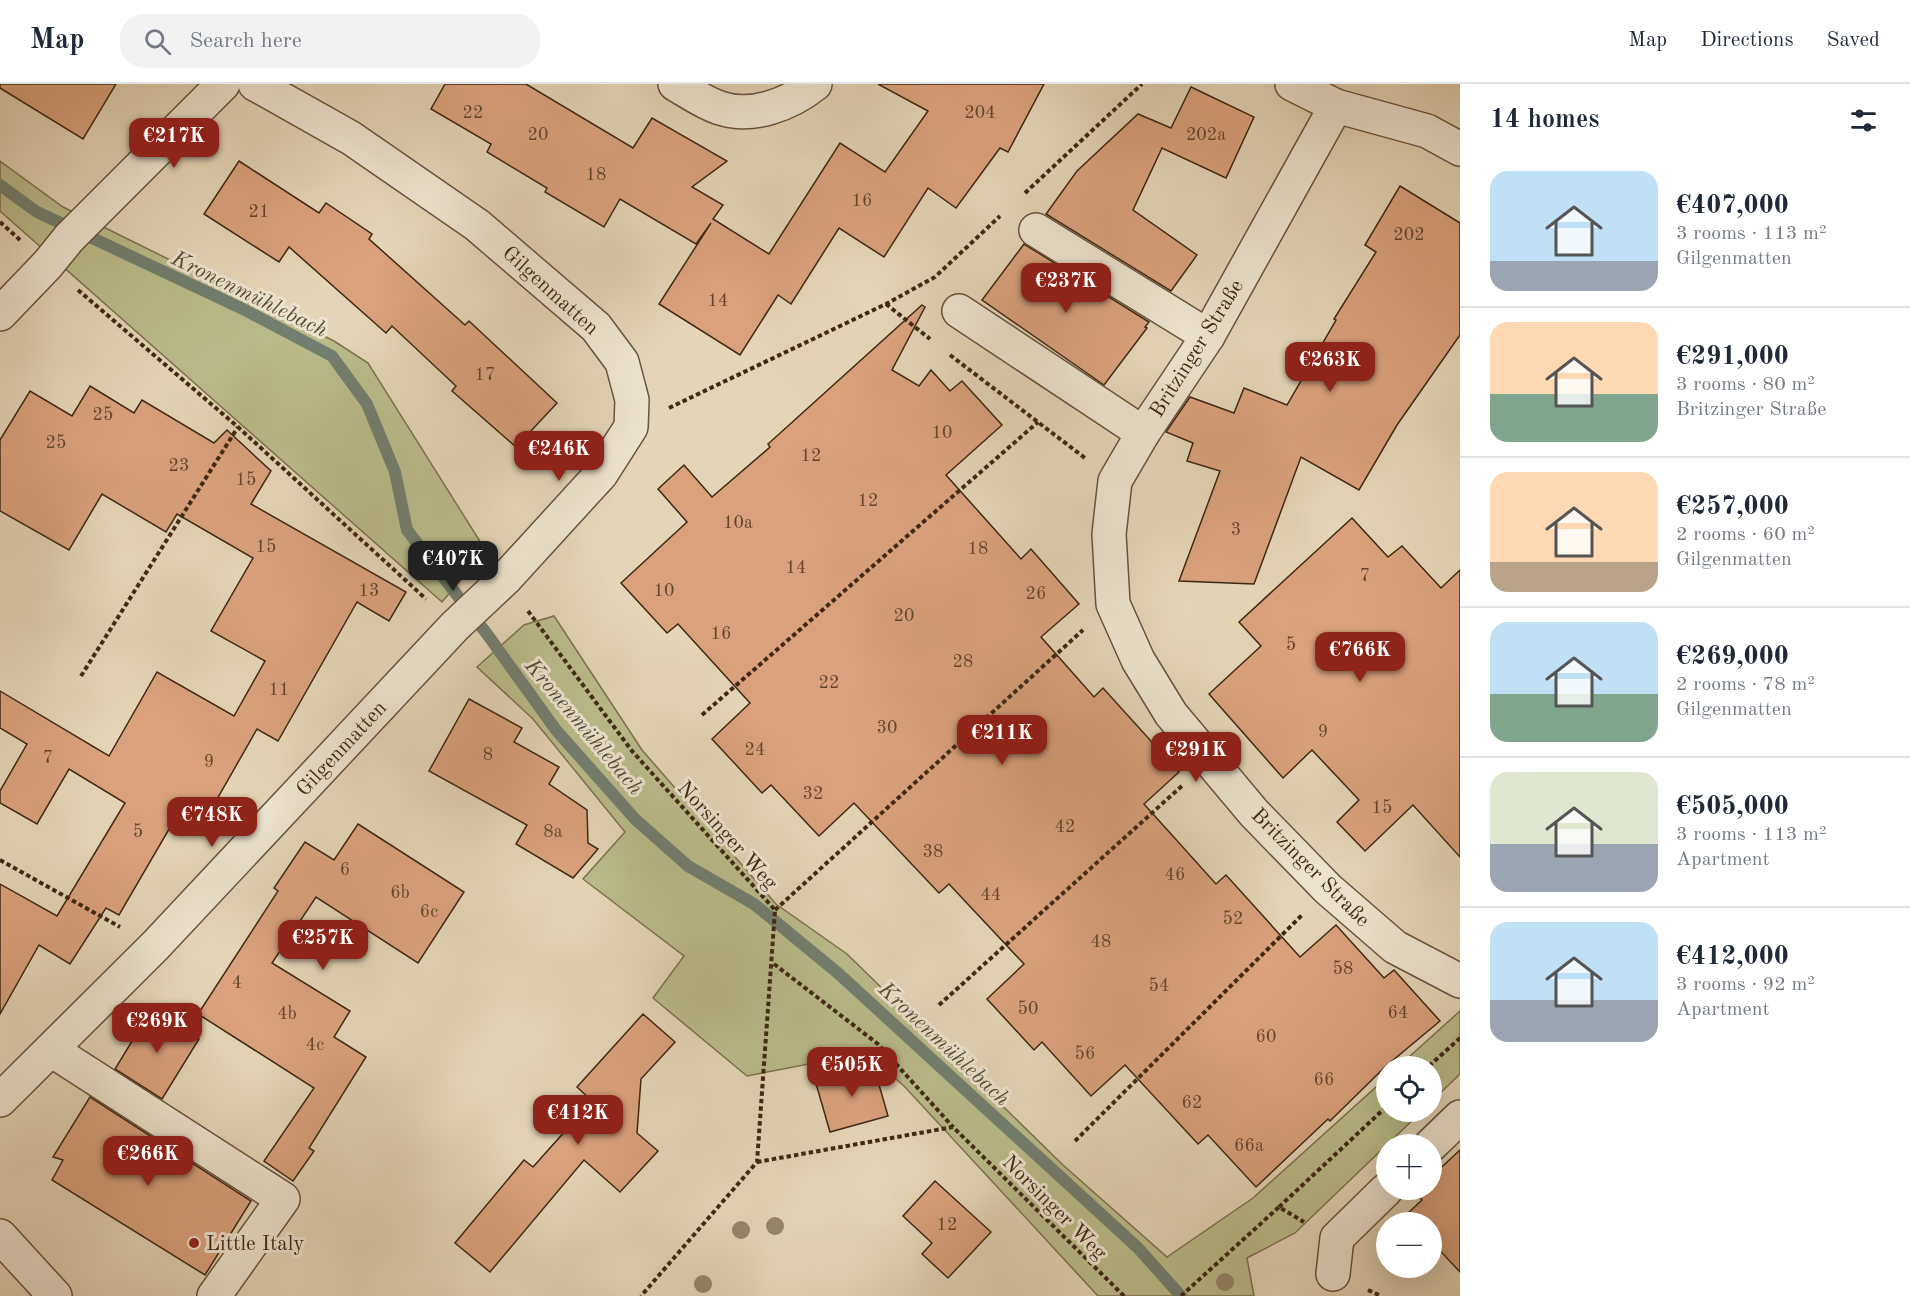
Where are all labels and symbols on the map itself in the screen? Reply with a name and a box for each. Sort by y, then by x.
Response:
house number: 22 [463,104,483,122]
house number: 204 [964,104,996,122]
pin: €217K [132,118,216,169]
house number: 20 [528,126,548,144]
house number: 202a [1186,126,1226,144]
house number: 18 [586,166,606,184]
house number: 16 [852,192,872,210]
house number: 21 [249,203,269,221]
house number: 202 [1393,226,1425,244]
street label: Gilgenmatten [498,243,602,340]
water label: Kronenmühlebach [167,247,331,342]
pin: €237K [1024,263,1108,314]
street label: Britzinger Straße [1147,276,1248,421]
house number: 14 [708,292,728,310]
pin: €263K [1288,342,1372,393]
house number: 17 [475,366,495,384]
house number: 25 [93,406,113,424]
house number: 10 [932,424,952,442]
pin: €246K [517,431,601,482]
house number: 25 [46,434,66,452]
house number: 12 [801,447,821,465]
house number: 23 [169,457,189,475]
house number: 15 [236,471,256,489]
house number: 12 [858,492,878,510]
house number: 10a [723,514,753,532]
house number: 3 [1231,521,1241,539]
house number: 15 [256,538,276,556]
house number: 18 [968,540,988,558]
pin: €407K [411,541,495,592]
house number: 14 [786,559,806,577]
house number: 7 [1360,567,1370,585]
house number: 13 [359,582,379,600]
house number: 10 [654,582,674,600]
house number: 26 [1026,585,1046,603]
house number: 20 [894,607,914,625]
house number: 16 [711,625,731,643]
pin: €766K [1318,632,1402,683]
house number: 5 [1286,636,1296,654]
house number: 28 [953,653,973,671]
water label: Kronenmühlebach [520,654,647,800]
house number: 22 [819,674,839,692]
house number: 11 [269,681,289,699]
street label: Gilgenmatten [293,697,391,801]
pin: €211K [960,715,1044,766]
house number: 30 [877,719,897,737]
house number: 9 [1318,723,1328,741]
pin: €291K [1154,732,1238,783]
house number: 24 [745,741,765,759]
house number: 8 [483,746,493,764]
house number: 7 [43,749,53,767]
house number: 9 [204,753,214,771]
street label: Norsinger Weg [673,778,781,895]
house number: 32 [803,785,823,803]
pin: €748K [170,797,254,848]
house number: 15 [1372,799,1392,817]
street label: Britzinger Straße [1247,805,1373,931]
house number: 42 [1055,818,1075,836]
house number: 5 [133,823,143,841]
house number: 8a [543,823,563,841]
house number: 38 [923,843,943,861]
house number: 6 [340,861,350,879]
house number: 46 [1165,866,1185,884]
house number: 6b [390,884,410,902]
house number: 44 [981,886,1001,904]
house number: 6c [420,903,438,921]
house number: 52 [1223,910,1243,928]
pin: €257K [281,920,365,971]
house number: 48 [1091,933,1111,951]
house number: 58 [1333,960,1353,978]
house number: 4 [232,974,242,992]
house number: 54 [1149,977,1169,995]
water label: Kronenmühlebach [873,978,1013,1111]
house number: 50 [1018,1000,1038,1018]
pin: €269K [115,1003,199,1054]
house number: 64 [1388,1004,1408,1022]
house number: 4b [277,1005,297,1023]
house number: 60 [1256,1028,1276,1046]
house number: 4c [306,1036,324,1054]
house number: 56 [1075,1045,1095,1063]
pin: €505K [810,1047,894,1098]
house number: 66 [1314,1071,1334,1089]
house number: 62 [1182,1094,1202,1112]
pin: €412K [536,1095,620,1146]
pin: €266K [106,1136,190,1187]
house number: 66a [1234,1137,1264,1155]
street label: Norsinger Weg [998,1152,1111,1265]
house number: 12 [937,1216,957,1234]
place label: Little Italy [206,1234,304,1255]
marker: Little Italy [187,1236,201,1250]

